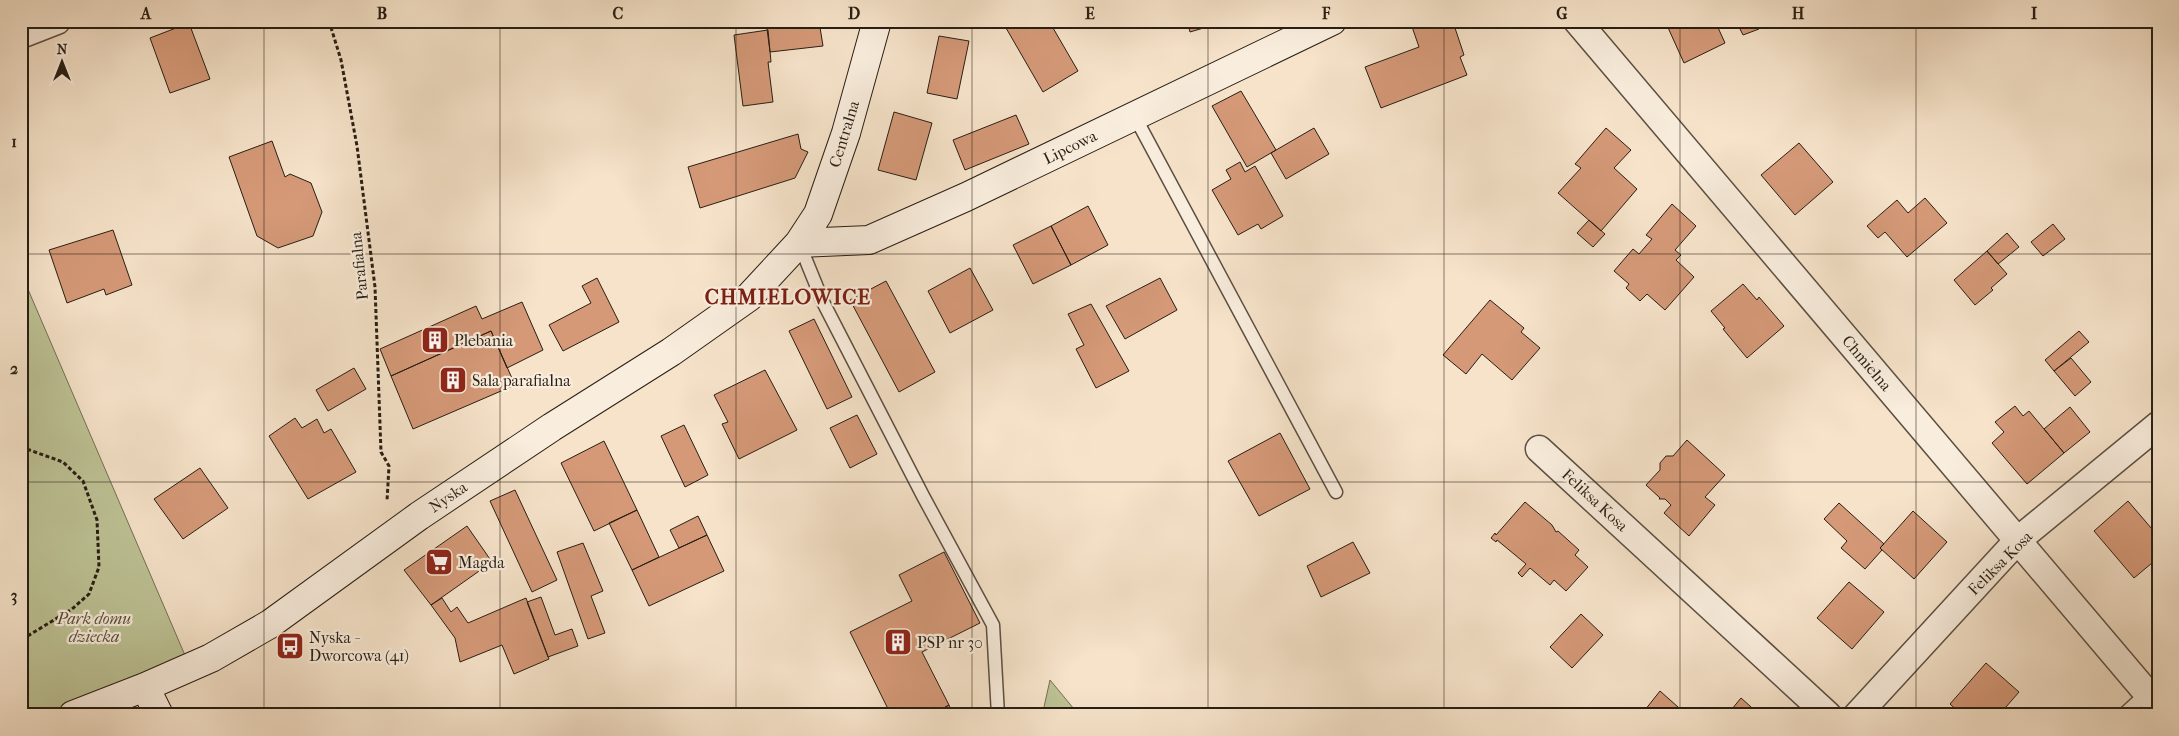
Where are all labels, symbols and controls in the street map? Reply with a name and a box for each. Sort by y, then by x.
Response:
text: A [140,4,152,23]
text: B [377,4,387,23]
text: C [613,4,624,23]
text: D [848,4,860,23]
text: E [1085,4,1095,23]
text: F [1321,4,1331,23]
text: G [1556,4,1568,23]
text: H [1792,4,1805,23]
text: I [2031,4,2038,23]
north arrow [38,38,88,88]
text: N [57,41,68,58]
street label: Centralna [825,98,863,170]
street label: Lipcowa [1040,126,1100,168]
text: 1 [11,132,17,151]
street label: Parafialna [346,230,372,301]
district label: CHMIELOWICE [705,285,871,309]
building icon: Plebania [420,325,450,355]
place label: Plebania [454,331,514,350]
street label: Chmielna [1838,331,1896,395]
text: 2 [10,359,18,378]
building icon: Sala parafialna [438,365,468,395]
place label: Sala parafialna [472,371,571,390]
street label: Feliksa Kosa [1558,465,1632,536]
street label: Nyska [425,477,471,517]
street label: Feliksa Kosa [1964,526,2037,599]
supermarket icon: Magda [424,547,454,577]
place label: Magda [458,553,505,572]
text: 3 [11,586,17,606]
park label: Park domu dziecka [56,609,131,646]
building icon: PSP nr 30 [883,627,913,657]
place label: Nyska - Dworcowa (41) [309,628,409,665]
bus stop icon: Nyska - Dworcowa (41) [275,631,305,661]
place label: PSP nr 30 [917,633,983,652]

